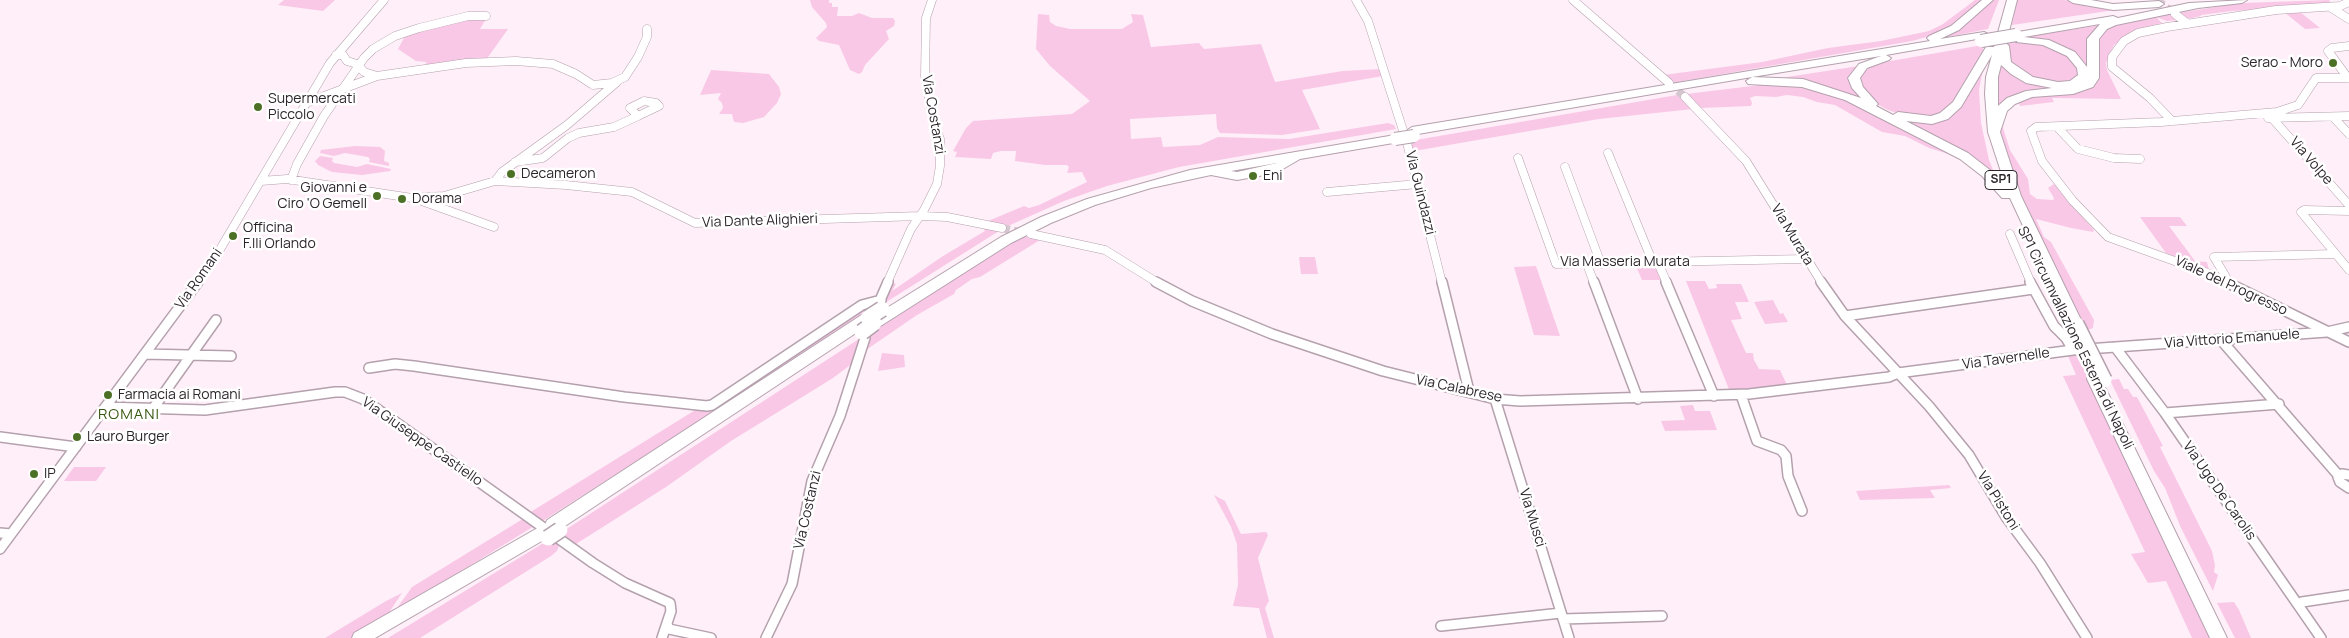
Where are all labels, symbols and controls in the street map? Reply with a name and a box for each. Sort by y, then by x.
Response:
place label: Serao - Moro [2241,55,2323,71]
marker: Serao - Moro [2327,57,2339,69]
street label: Via Costanzi [918,74,948,156]
place label: Supermercati Piccolo [268,91,356,124]
marker: Supermercati Piccolo [252,101,264,113]
street label: Via Volpe [2286,134,2336,188]
street label: Via Guindazzi [1401,149,1439,237]
place label: Decameron [521,166,596,182]
marker: Decameron [505,168,517,180]
place label: Eni [1263,168,1283,184]
marker: Eni [1247,170,1259,182]
road number: SP1 [1985,170,2017,190]
place label: Giovanni e Ciro 'O Gemell [277,180,367,212]
marker: Giovanni e Ciro 'O Gemell [371,190,383,202]
place label: Dorama [412,191,462,207]
marker: Dorama [396,193,408,205]
street label: Via Murata [1767,202,1817,268]
street label: Via Dante Alighieri [702,211,818,231]
place label: Officina F.lli Orlando [243,220,316,252]
street label: SP1 Circumvallazione Esterna di Napoli [2014,224,2136,452]
marker: Officina F.lli Orlando [227,230,239,242]
street label: Via Romani [172,245,226,313]
street label: Viale del Progresso [2172,253,2290,319]
street label: Via Masseria Murata [1560,254,1690,270]
street label: Via Vittorio Emanuele [2164,326,2300,352]
street label: Via Tavernelle [1961,345,2051,373]
street label: Via Calabrese [1414,372,1504,406]
place label: Farmacia ai Romani [118,387,241,403]
marker: Farmacia ai Romani [102,389,114,401]
street label: Via Giuseppe Castiello [358,394,486,490]
district label: ROMANI [97,406,161,424]
place label: Lauro Burger [87,429,169,445]
marker: Lauro Burger [71,431,83,443]
street label: Via Ugo De Carolis [2179,438,2259,544]
place label: IP [44,466,56,482]
marker: IP [28,468,40,480]
street label: Via Pistoni [1973,468,2023,534]
street label: Via Costanzi [791,469,825,551]
street label: Via Musci [1515,487,1549,549]

